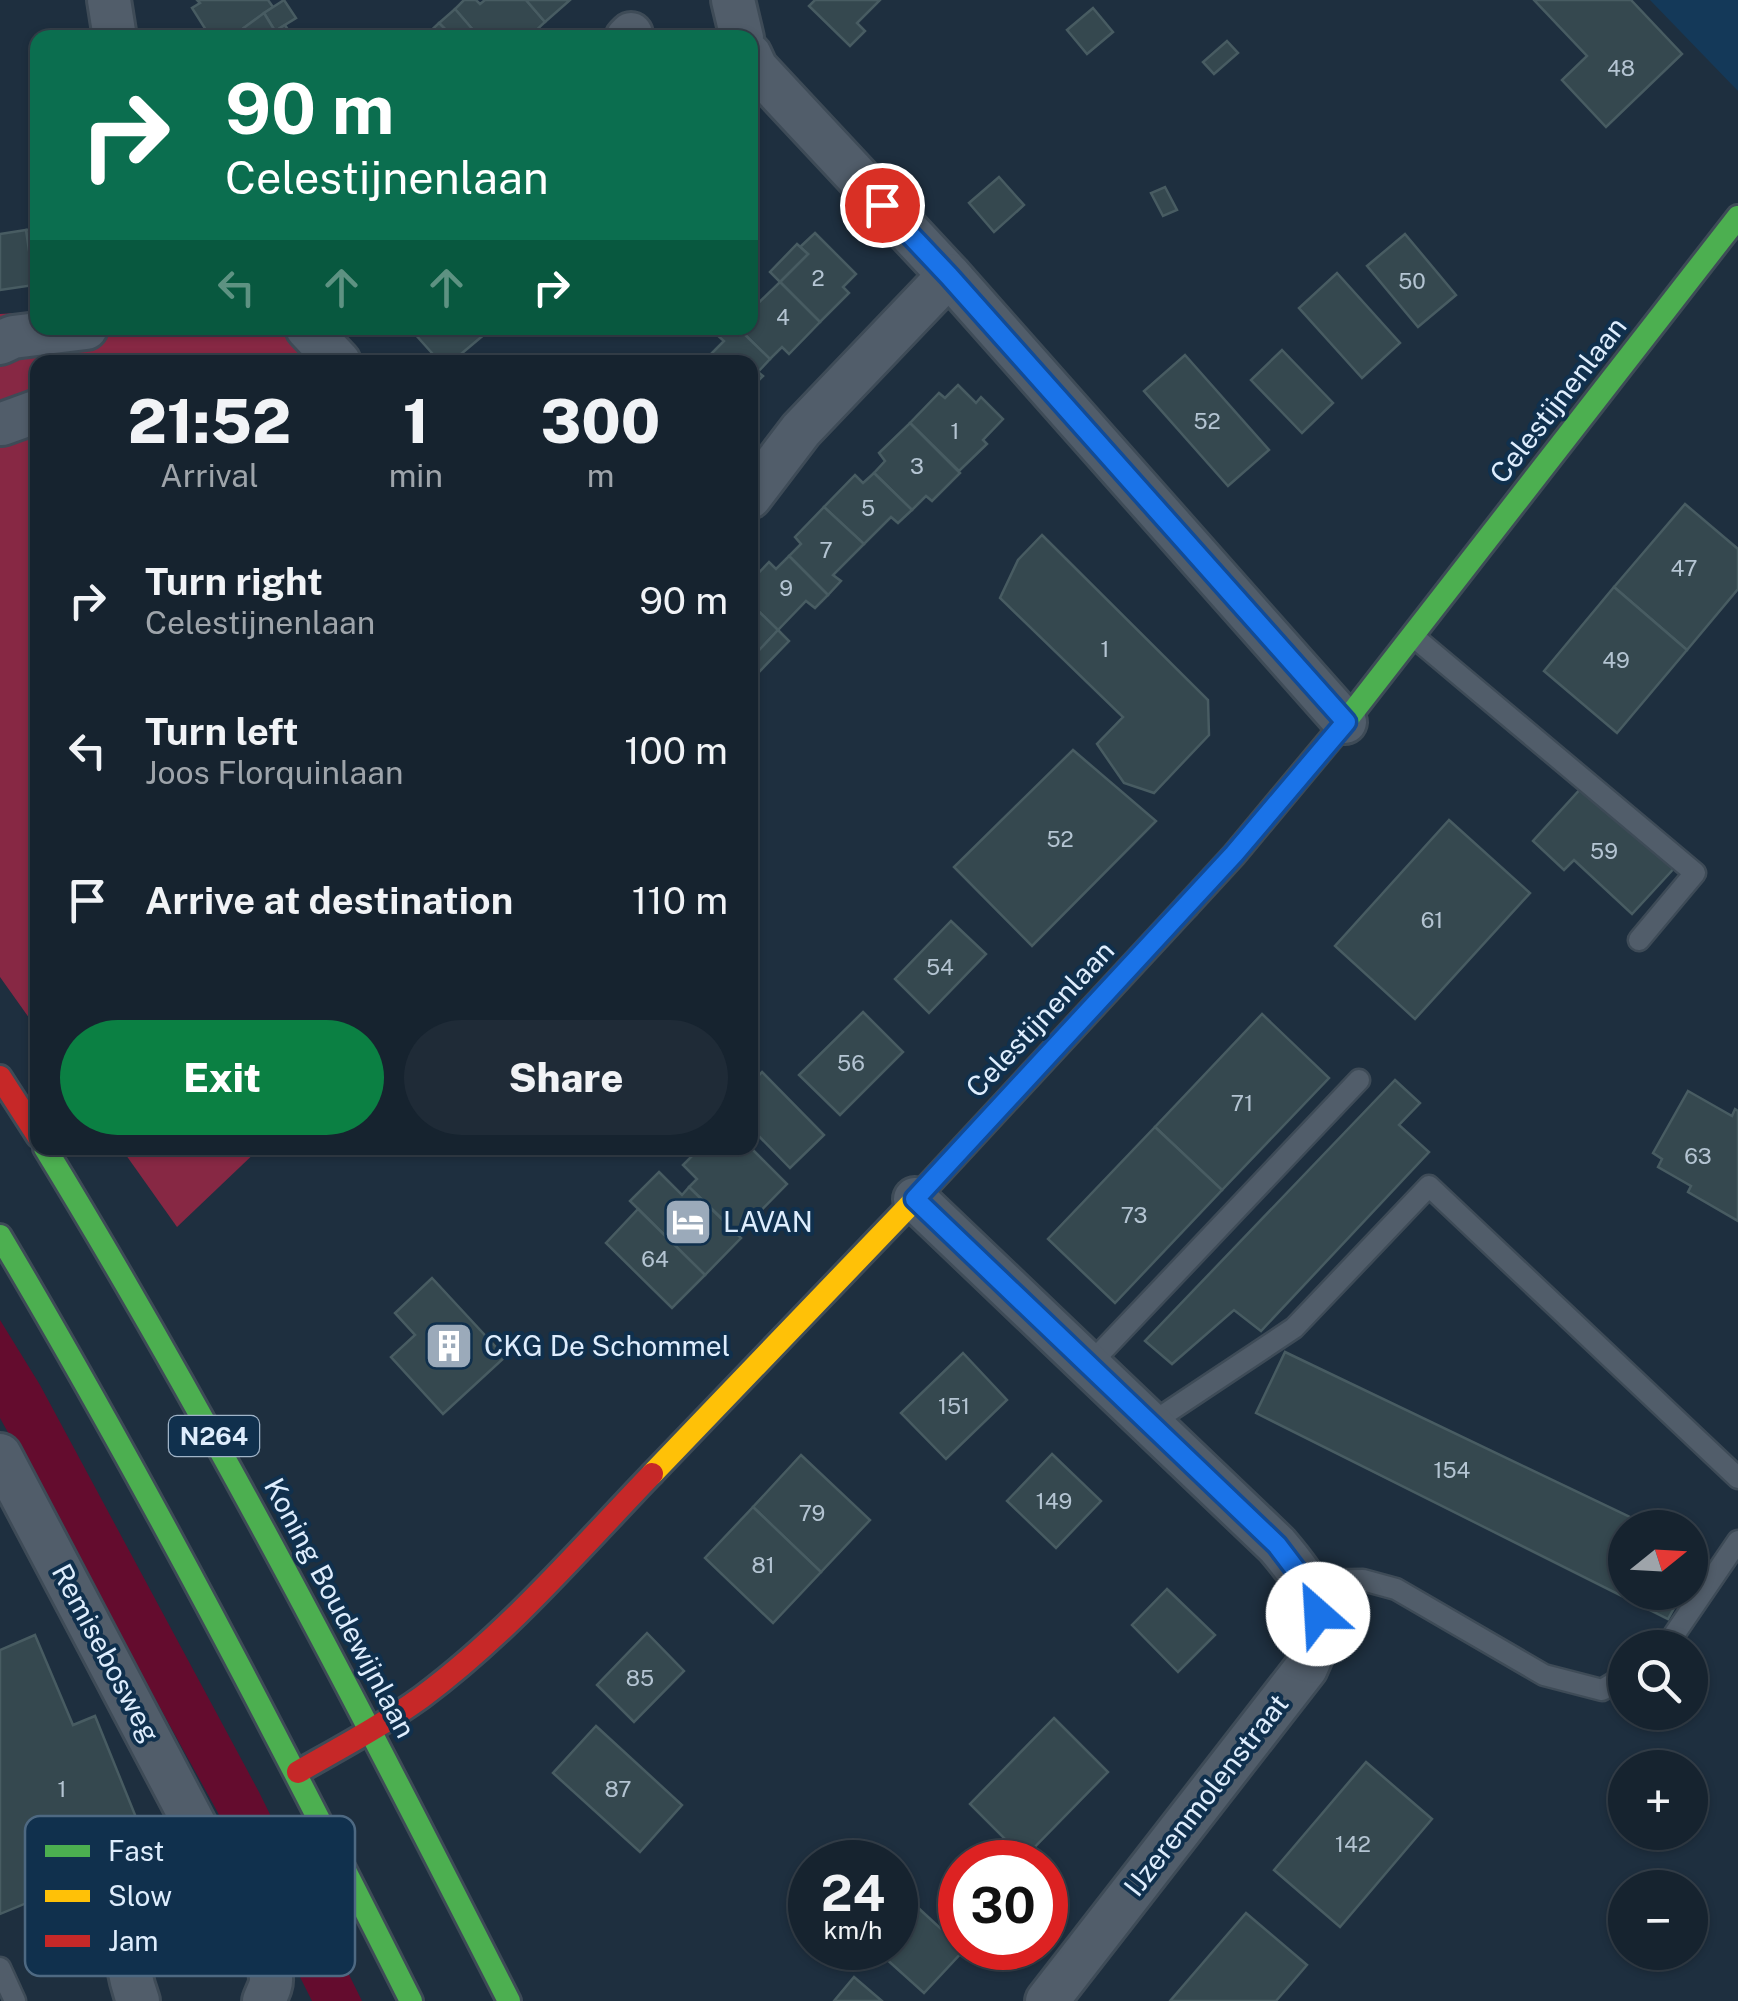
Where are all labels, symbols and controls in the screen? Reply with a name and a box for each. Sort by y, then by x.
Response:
house number: 48 [1607,55,1635,81]
text: 90 m [225,67,395,150]
icon: right [60,70,190,200]
text: Celestijnenlaan [225,151,549,204]
pin [840,163,925,248]
icon: arrive [855,178,910,233]
icon: left [209,260,264,315]
icon: ahead [314,260,369,315]
icon: ahead [419,260,474,315]
icon: right [524,260,579,315]
house number: 2 [811,265,825,291]
house number: 50 [1398,268,1426,294]
house number: 4 [776,304,790,330]
street label: Celestijnenlaan [1483,310,1633,489]
text: 21:52 [128,386,291,457]
text: 1 [403,386,429,457]
text: 300 [541,386,660,457]
house number: 52 [1193,408,1221,434]
house number: 1 [951,418,959,444]
house number: 3 [910,453,924,479]
text: Arrival [160,457,259,494]
text: min [389,457,443,494]
text: m [587,457,614,494]
house number: 5 [861,495,875,521]
house number: 7 [819,537,833,563]
house number: 47 [1670,555,1698,581]
text: Turn right [145,559,323,604]
icon: right [60,573,115,628]
house number: 9 [779,575,793,601]
text: 90 m [639,578,728,623]
text: Celestijnenlaan [145,604,375,641]
house number: 1 [1101,636,1109,662]
house number: 49 [1602,647,1630,673]
text: Turn left [145,709,299,754]
icon: left [60,723,115,778]
text: 100 m [624,728,728,773]
text: Joos Florquinlaan [145,754,403,791]
house number: 52 [1046,826,1074,852]
house number: 59 [1590,838,1618,864]
icon: arrive [60,873,115,928]
text: Arrive at destination [145,878,513,923]
text: 110 m [632,878,728,923]
house number: 61 [1421,907,1443,933]
street label: Celestijnenlaan [959,934,1120,1104]
house number: 54 [926,954,954,980]
button: Exit [60,1020,384,1135]
button: Share [404,1020,728,1135]
house number: 56 [837,1050,865,1076]
house number: 71 [1231,1090,1253,1116]
house number: 63 [1684,1143,1712,1169]
hotel icon: LAVAN [662,1196,714,1248]
house number: 73 [1121,1202,1147,1228]
place label: LAVAN [723,1205,813,1238]
house number: 64 [641,1246,669,1272]
building icon: CKG De Schommel [423,1320,475,1372]
place label: CKG De Schommel [484,1329,730,1362]
house number: 151 [938,1393,970,1419]
road number: N264 [169,1416,259,1456]
house number: 154 [1434,1457,1471,1483]
street label: Koning Boudewijnlaan [258,1472,423,1743]
house number: 149 [1036,1488,1072,1514]
house number: 79 [799,1500,825,1526]
north arrow [1608,1510,1708,1610]
map controls [1608,1510,1708,1970]
house number: 81 [751,1552,775,1578]
street label: Remisebosweg [46,1558,167,1747]
position arrow [1266,1562,1370,1666]
button: search [1608,1630,1708,1730]
house number: 85 [626,1665,654,1691]
street label: IJzerenmolenstraat [1117,1687,1295,1902]
button: + [1608,1750,1708,1850]
house number: 1 [58,1776,66,1802]
house number: 87 [604,1776,632,1802]
legend [25,1816,355,1976]
house number: 142 [1335,1831,1371,1857]
text: Fast [108,1834,164,1867]
speed limit sign: 30 [938,1840,1068,1970]
text: 24 [821,1863,885,1922]
button: − [1608,1870,1708,1970]
text: Slow [108,1879,172,1912]
text: km/h [824,1915,882,1945]
text: Jam [108,1924,159,1957]

